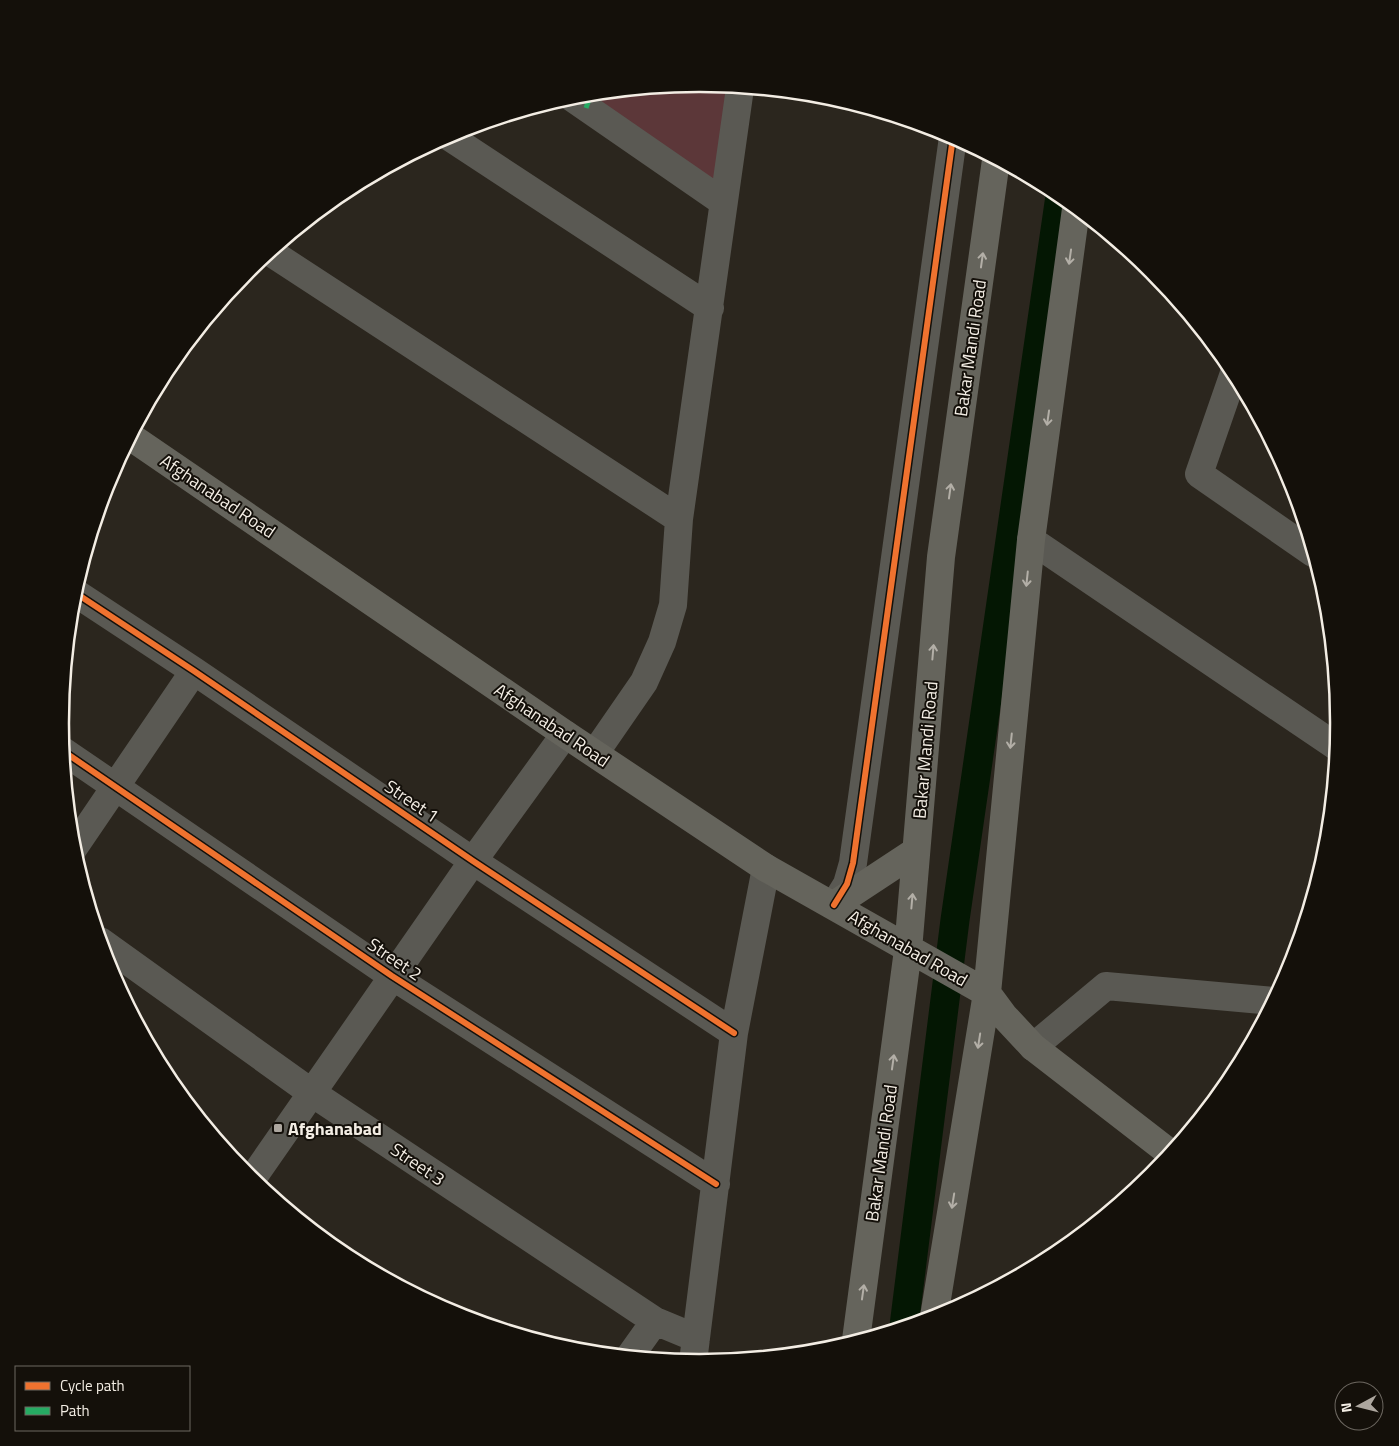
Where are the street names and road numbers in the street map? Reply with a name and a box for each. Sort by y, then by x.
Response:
street label: Bakar Mandi Road [947,278,993,418]
street label: Afghanabad Road [155,447,281,545]
street label: Afghanabad Road [489,676,615,774]
street label: Bakar Mandi Road [906,680,944,820]
street label: Street 1 [379,773,445,829]
street label: Afghanabad Road [843,903,973,993]
street label: Street 2 [362,931,428,987]
street label: Bakar Mandi Road [858,1083,904,1223]
street label: Street 3 [385,1136,451,1192]

